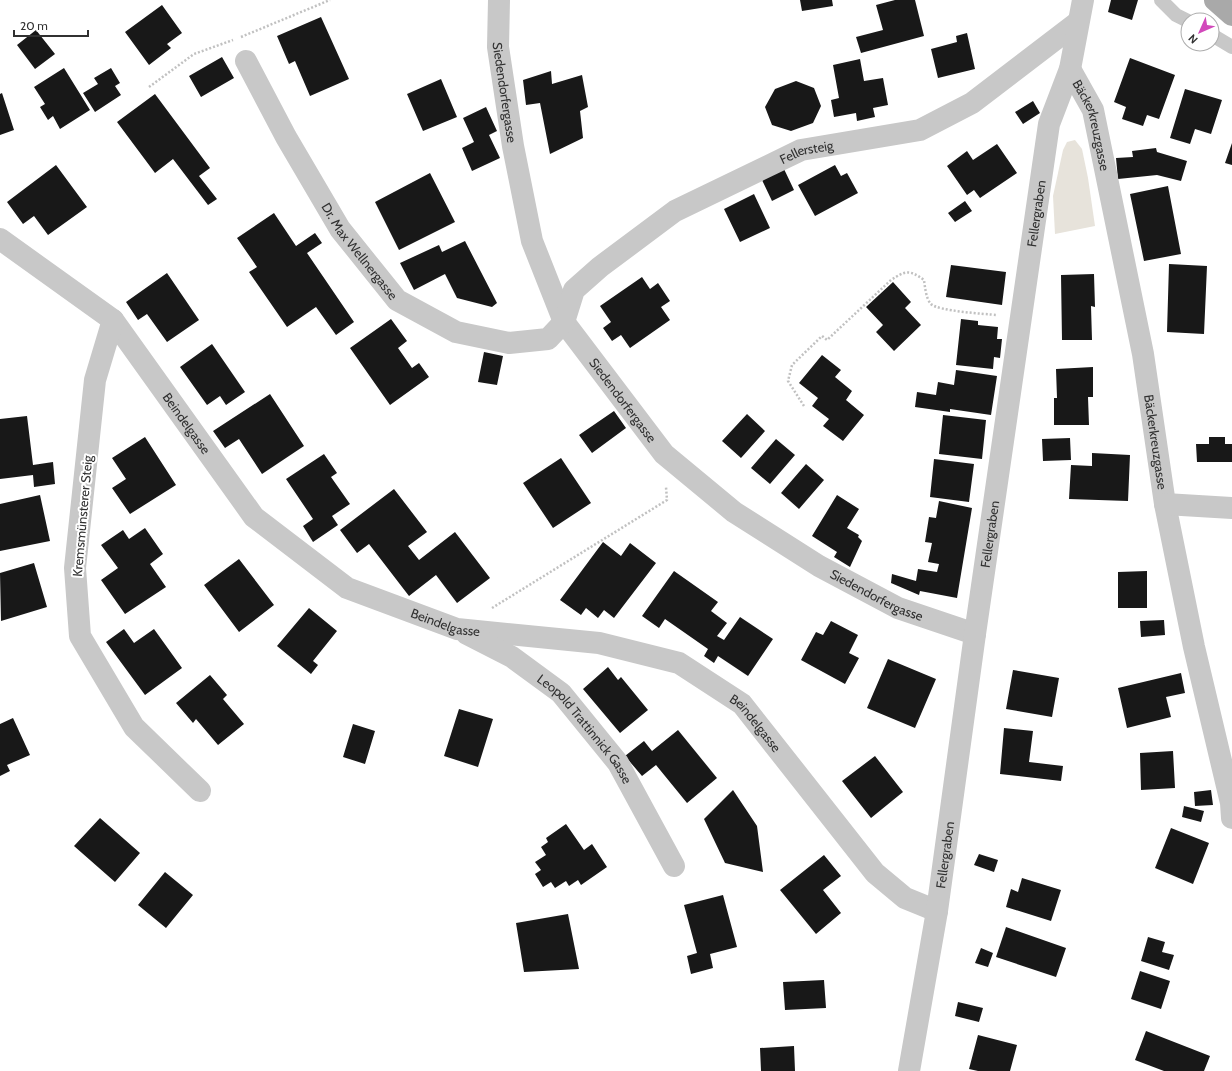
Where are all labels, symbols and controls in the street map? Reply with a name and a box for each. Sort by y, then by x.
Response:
scale bar [14,12,88,38]
north arrow [1180,12,1220,52]
text: 20 m [20,18,48,33]
text: N [1185,31,1201,47]
street label: Siedendorfergasse [490,42,520,144]
street label: Bäckerkreuzgasse [1069,77,1113,173]
street label: Fellersteig [777,137,835,167]
street label: Fellergraben [1023,179,1049,248]
street label: Dr. Max Wellnergasse [318,200,402,303]
street label: Siedendorfergasse [586,355,660,446]
street label: Beindelgasse [160,389,214,457]
street label: Bäckerkreuzgasse [1141,393,1171,491]
street label: Kremsmünsterer Steig [69,454,95,577]
street label: Fellergraben [977,499,1002,569]
street label: Siedendorfergasse [827,565,926,624]
street label: Beindelgasse [409,605,481,639]
street label: Leopold Trattinnick Gasse [534,670,636,787]
street label: Beindelgasse [727,690,785,755]
street label: Fellergraben [932,820,957,890]

